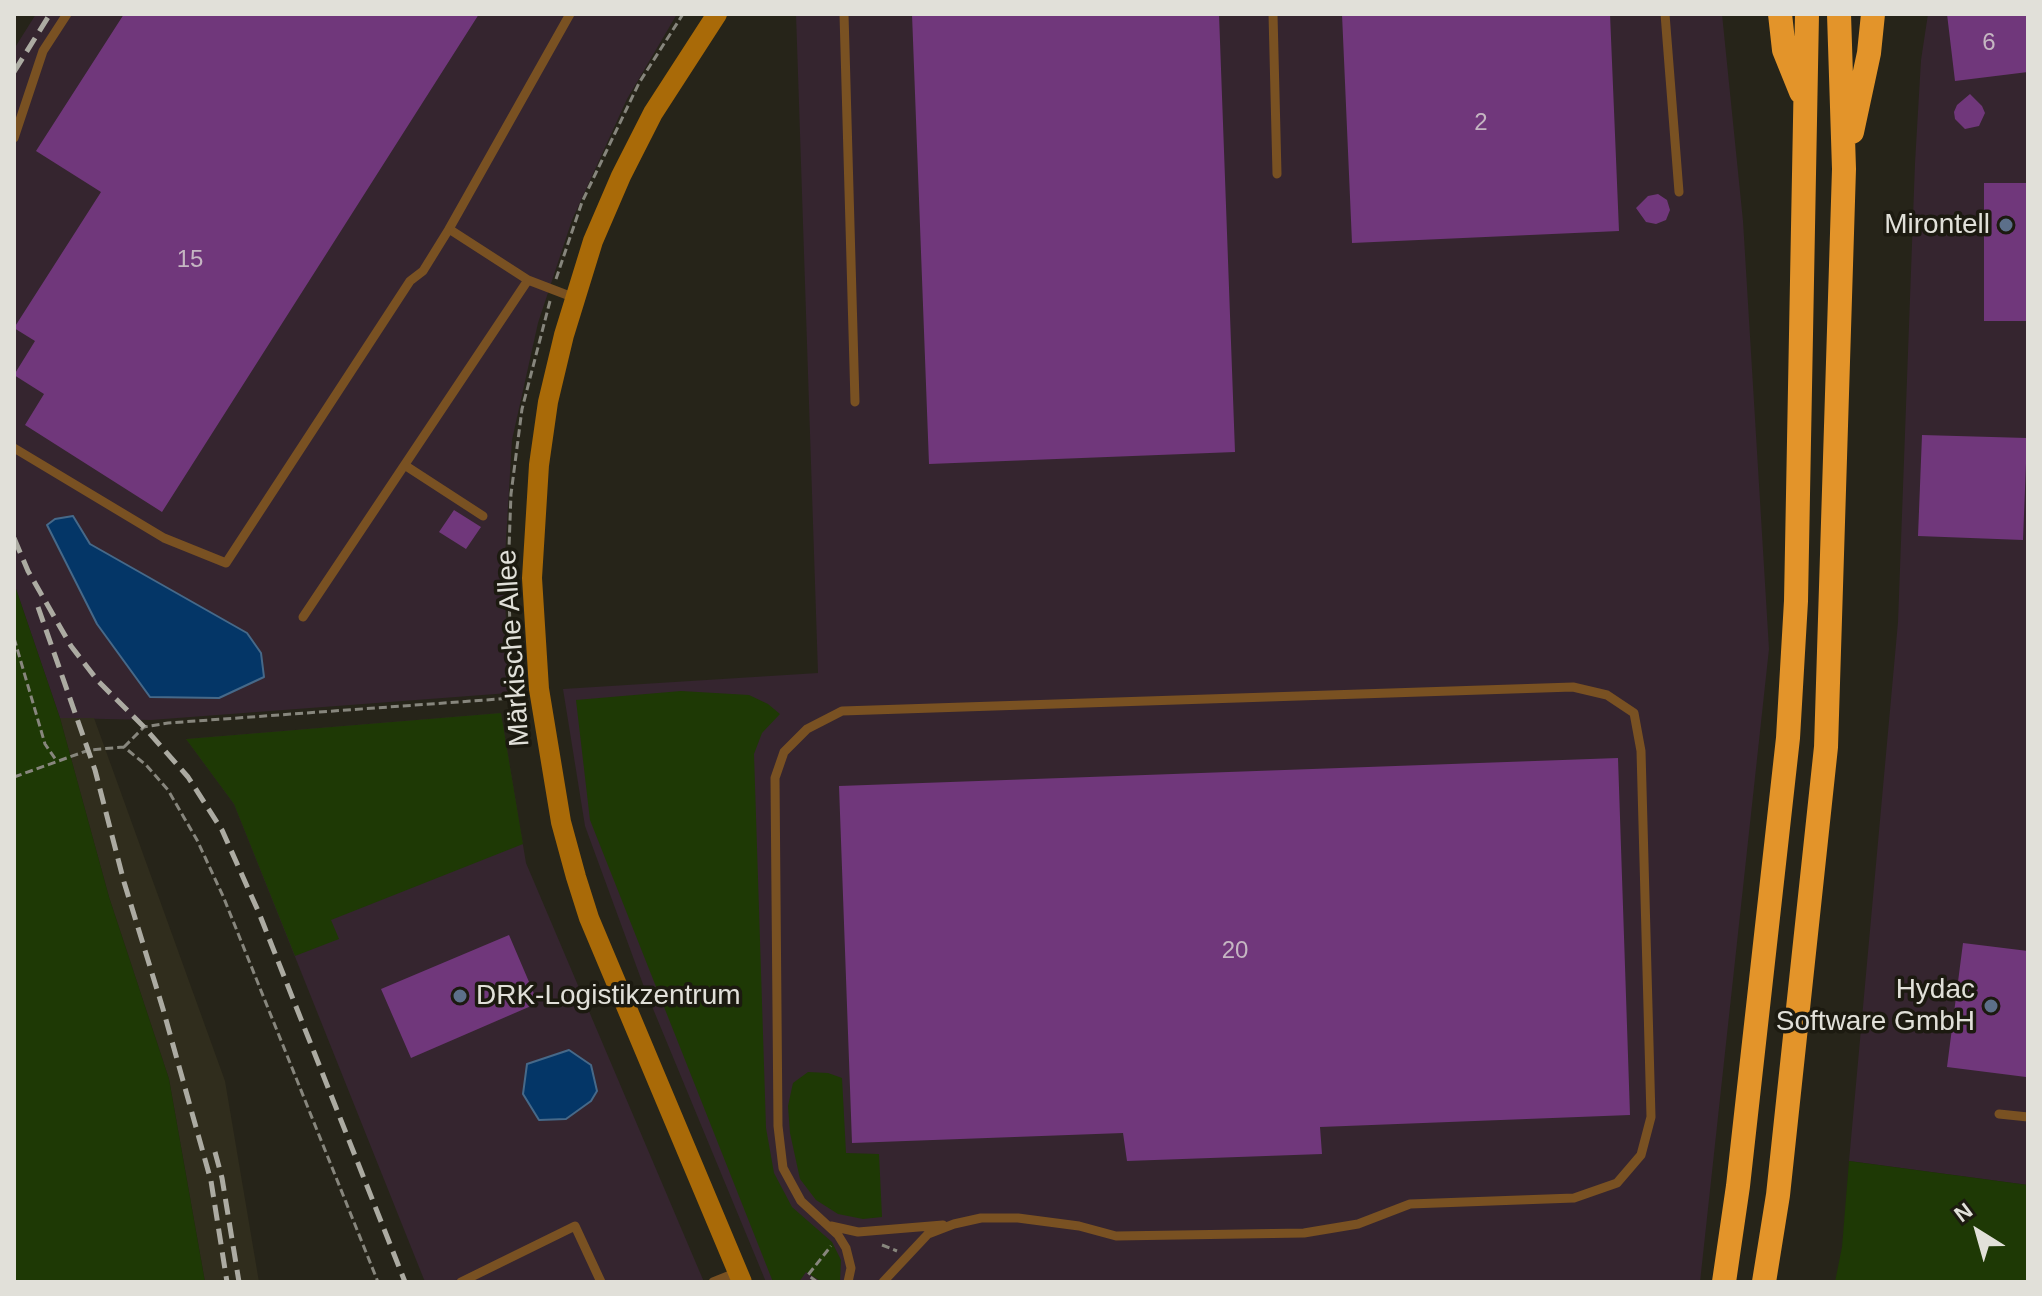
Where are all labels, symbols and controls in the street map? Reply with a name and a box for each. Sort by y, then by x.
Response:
house number: 6 [1982,29,1996,57]
house number: 2 [1474,109,1488,137]
place label: Mirontell [1884,208,1990,242]
marker: Mirontell [1997,216,2015,234]
house number: 15 [177,246,203,274]
street label: Märkische Allee [490,548,538,748]
house number: 20 [1222,937,1248,965]
place label: Hydac Software GmbH [1776,973,1975,1039]
place label: DRK-Logistikzentrum [476,979,741,1013]
marker: DRK-Logistikzentrum [451,987,469,1005]
marker: Hydac Software GmbH [1982,997,2000,1015]
north arrow [1938,1192,2018,1272]
text: N [1949,1198,1977,1227]

